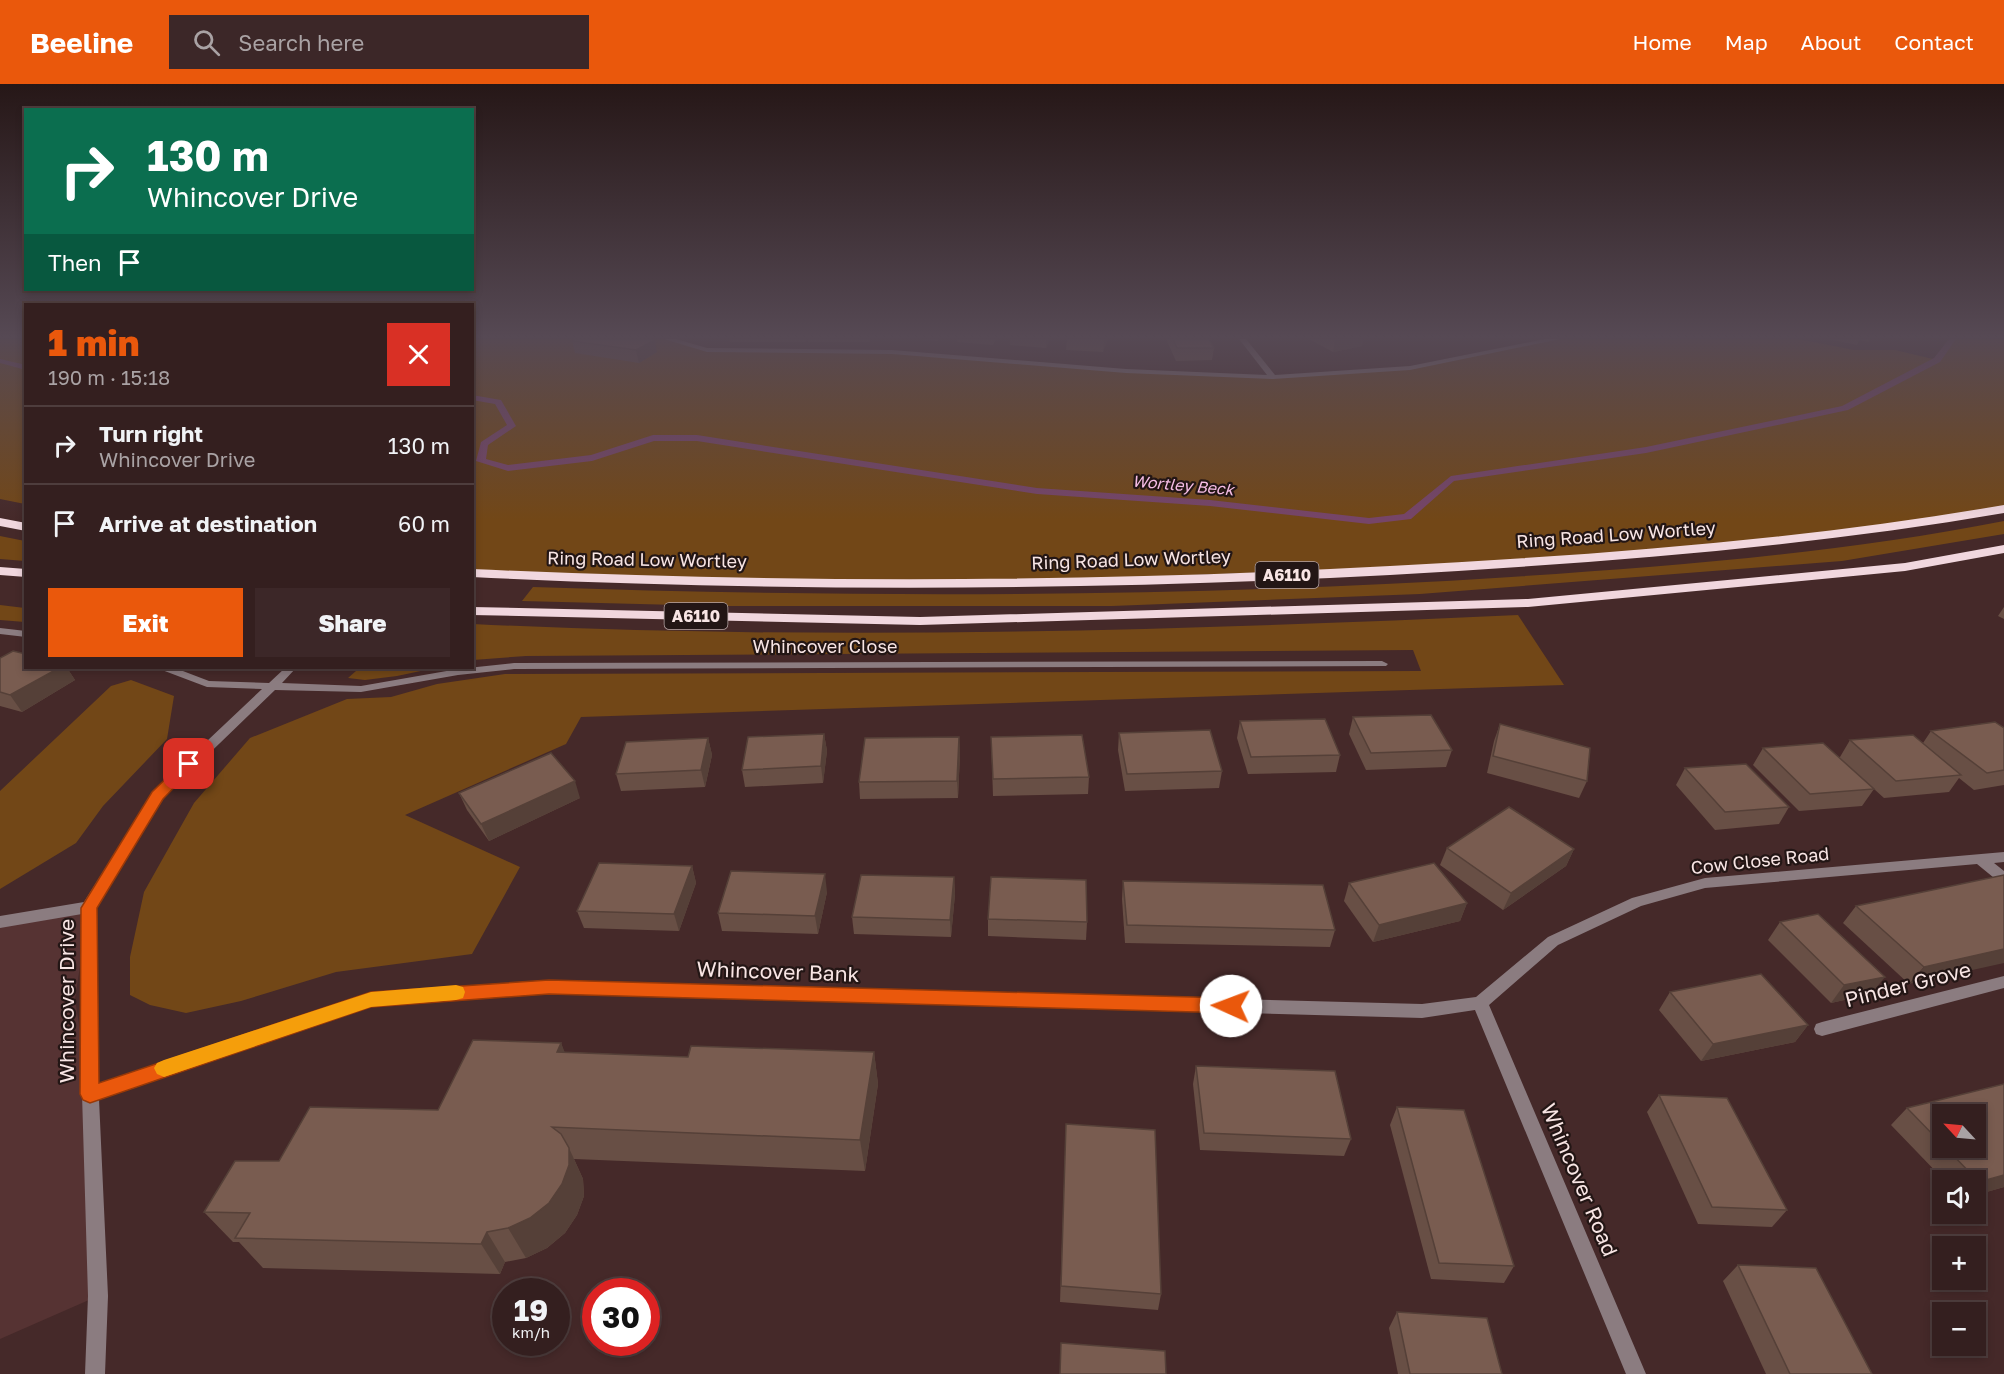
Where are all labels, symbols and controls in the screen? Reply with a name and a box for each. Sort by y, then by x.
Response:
search box [169,15,589,69]
text: Beeline [30,26,133,59]
icon: search [190,26,223,59]
text: Search here [238,29,364,56]
text: Home [1632,29,1692,55]
text: Map [1725,29,1768,55]
text: About [1801,29,1861,55]
text: Contact [1894,29,1974,55]
text: 130 m [147,130,269,180]
icon: right [48,132,126,210]
text: Whincover Drive [147,181,358,213]
icon: arrive [113,246,146,279]
text: Then [48,249,101,276]
text: 1 min [48,321,139,364]
button: close [387,323,450,386]
text: 190 m · 15:18 [48,365,170,389]
text: Turn right [99,420,203,447]
icon: right [48,429,81,462]
text: 130 m [388,432,450,459]
text: Whincover Drive [99,447,255,471]
water label: Wortley Beck [1131,471,1237,500]
icon: arrive [48,507,81,540]
text: Arrive at destination [99,510,317,537]
text: 60 m [398,510,450,537]
street label: Ring Road Low Wortley [1516,516,1716,552]
street label: Ring Road Low Wortley [1031,545,1231,573]
street label: Ring Road Low Wortley [547,546,747,572]
road number: A6110 [1256,562,1318,588]
button: Exit [48,588,243,657]
button: Share [255,588,450,657]
road number: A6110 [664,603,728,629]
street label: Whincover Close [753,635,897,657]
pin [163,738,214,789]
icon: arrive [172,747,205,780]
street label: Cow Close Road [1690,842,1830,878]
street label: Whincover Drive [53,919,79,1083]
street label: Whincover Bank [696,955,860,987]
street label: Pinder Grove [1842,956,1974,1012]
position arrow [1199,974,1263,1038]
street label: Whincover Road [1536,1099,1624,1260]
north arrow [1932,1104,1986,1158]
map controls [1932,1104,1986,1356]
button: sound [1932,1170,1986,1224]
button: + [1932,1236,1986,1290]
speed limit sign: 30 [582,1278,660,1356]
text: 19 [514,1292,548,1328]
button: − [1932,1302,1986,1356]
text: km/h [512,1323,550,1341]

